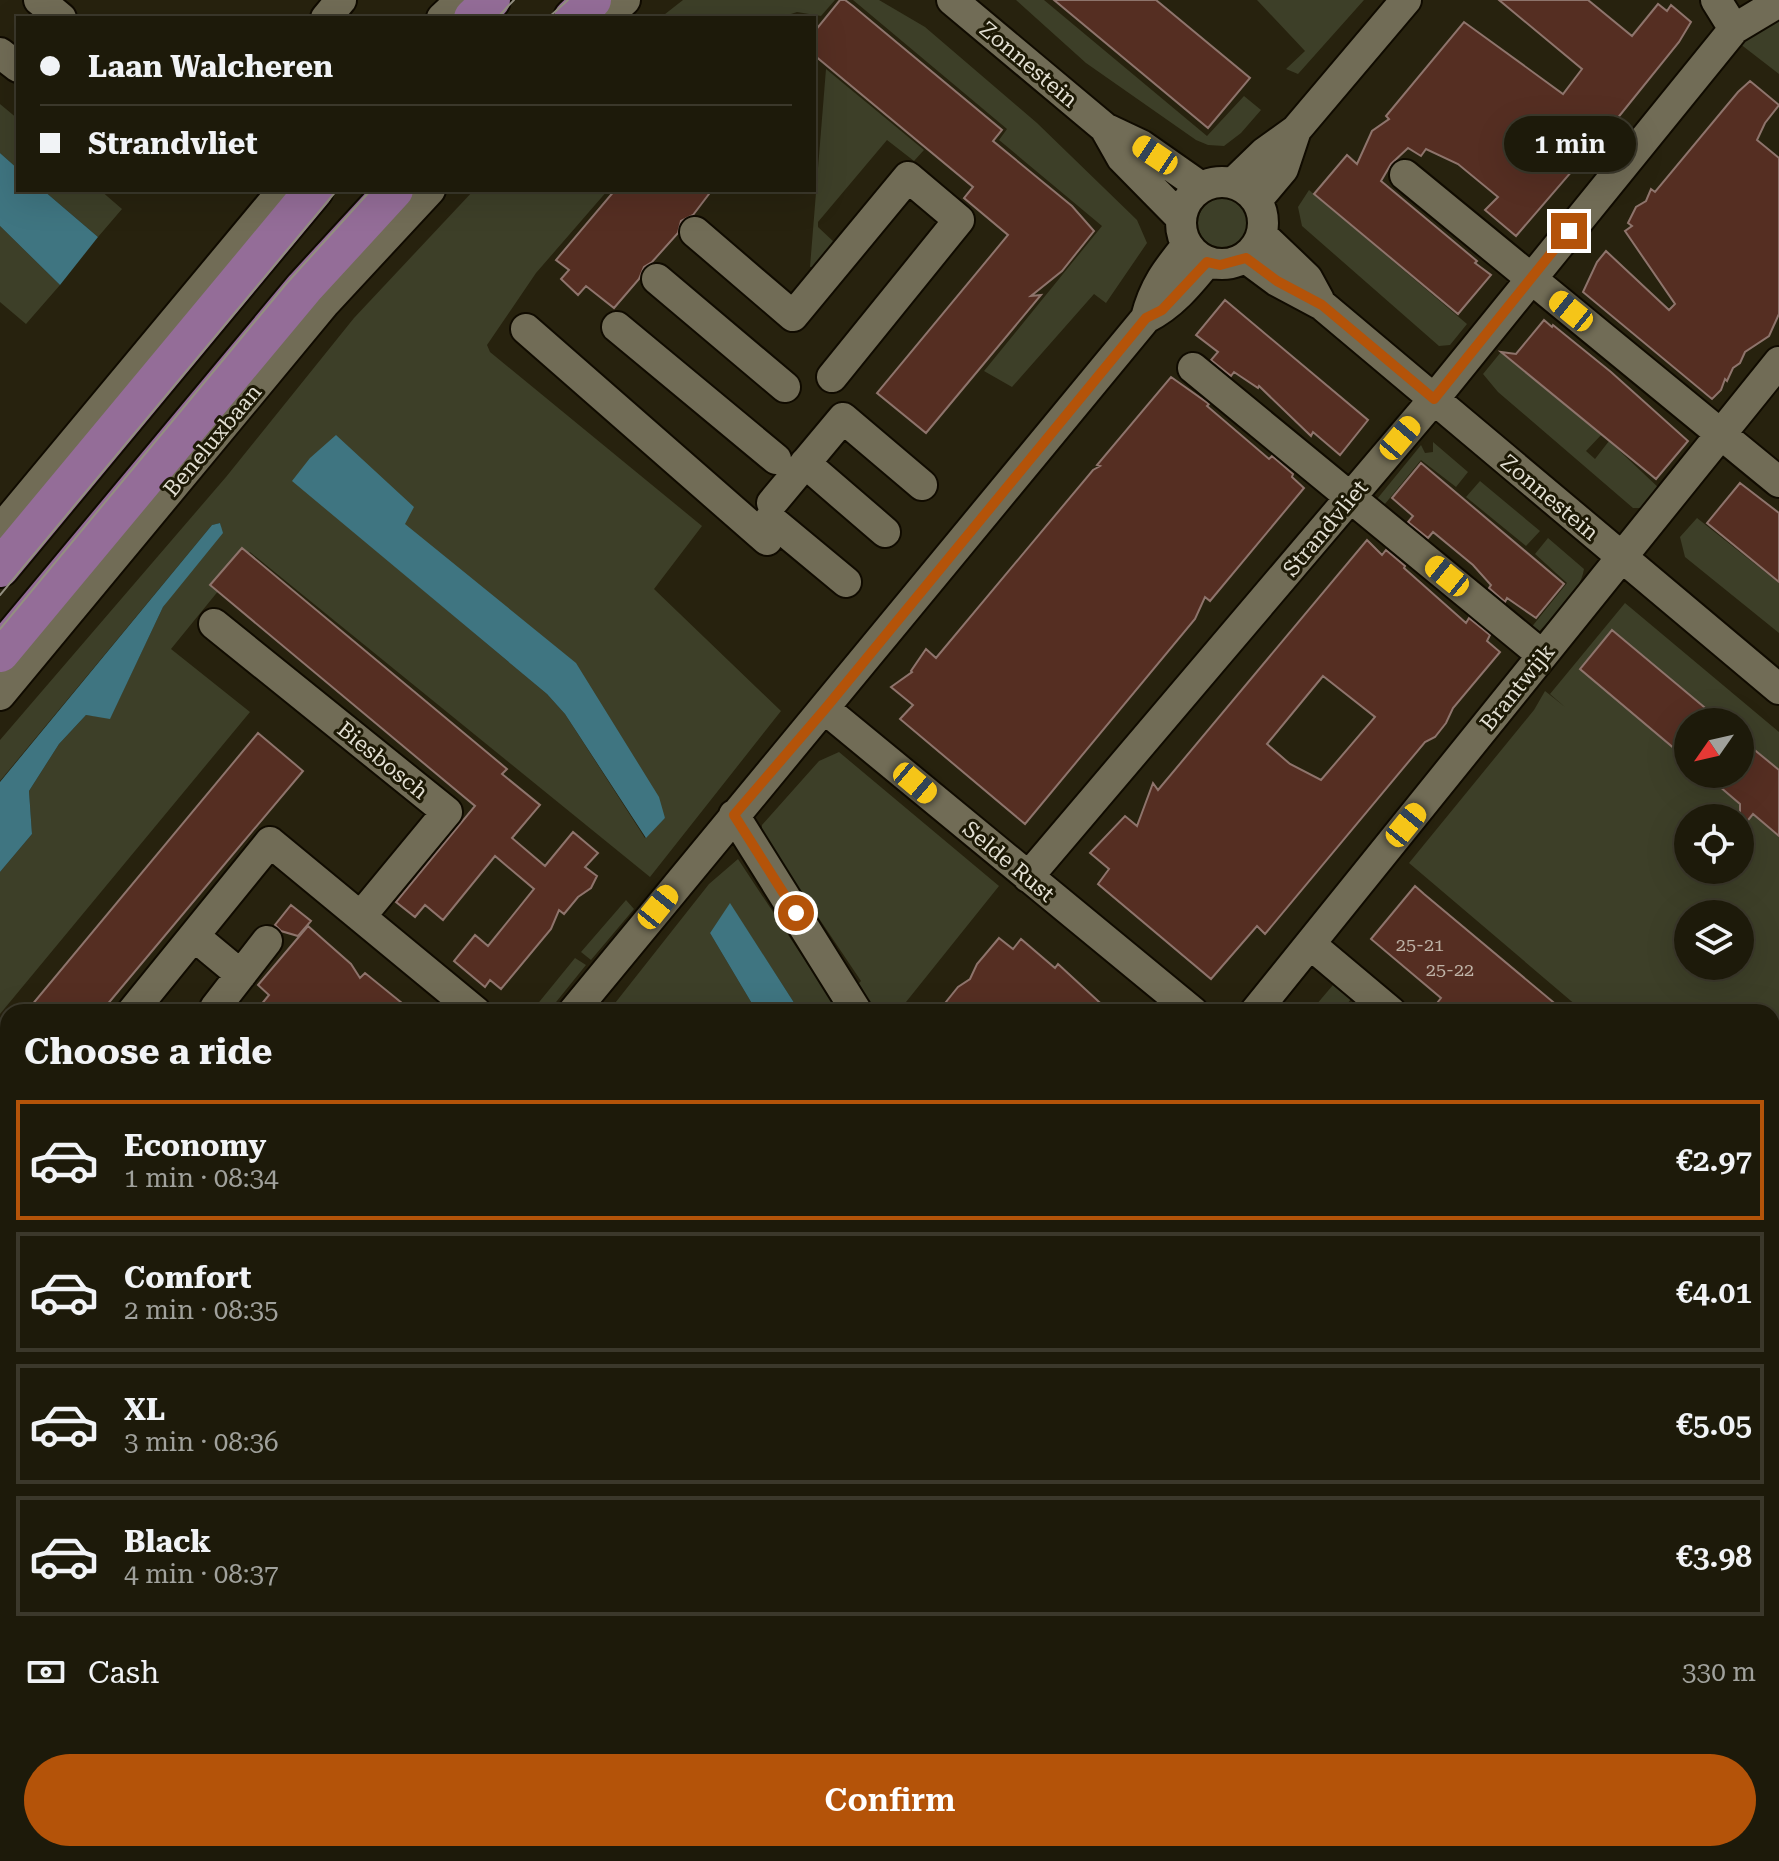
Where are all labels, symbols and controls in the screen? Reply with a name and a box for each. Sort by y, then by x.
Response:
street label: Zonnestein [975,16,1083,112]
text: Laan Walcheren [88,49,333,84]
callout: 1 min [1503,115,1635,171]
text: Strandvliet [88,126,258,161]
text: 1 min [1534,129,1606,159]
car [1128,132,1182,178]
route end [1551,213,1587,249]
car [1545,287,1597,335]
street label: Beneluxbaan [158,379,266,501]
car [1375,412,1425,464]
street label: Zonnestein [1496,449,1604,545]
street label: Strandvliet [1278,475,1373,581]
car [1421,552,1473,600]
street label: Brantwijk [1475,639,1560,736]
north arrow [1674,708,1754,788]
map controls [1674,708,1754,980]
street label: Biesbosch [333,716,433,804]
car [889,758,941,808]
car [1382,799,1430,851]
button: locate [1674,804,1754,884]
street label: Selde Rust [958,816,1059,907]
car [634,881,682,933]
route start [778,895,814,931]
button: layers [1674,900,1754,980]
house number: 25-21 [1396,934,1444,955]
house number: 25-22 [1426,959,1474,980]
text: Choose a ride [24,1031,272,1073]
icon: car [28,1124,100,1196]
text: Economy [124,1128,266,1163]
text: €2.97 [1676,1143,1752,1178]
text: 1 min · 08:34 [124,1163,279,1193]
icon: car [28,1256,100,1328]
text: Comfort [124,1260,251,1295]
text: €4.01 [1676,1275,1752,1310]
text: 2 min · 08:35 [124,1295,279,1325]
icon: car [28,1388,100,1460]
text: XL [124,1392,165,1427]
text: €5.05 [1676,1407,1752,1442]
text: 3 min · 08:36 [124,1427,279,1457]
icon: car [28,1520,100,1592]
text: Black [124,1524,211,1559]
text: €3.98 [1676,1539,1752,1574]
text: 4 min · 08:37 [124,1559,279,1589]
icon: cash [24,1650,68,1694]
text: Cash [88,1655,159,1690]
text: 330 m [1682,1657,1756,1687]
button: Confirm [24,1754,1756,1846]

